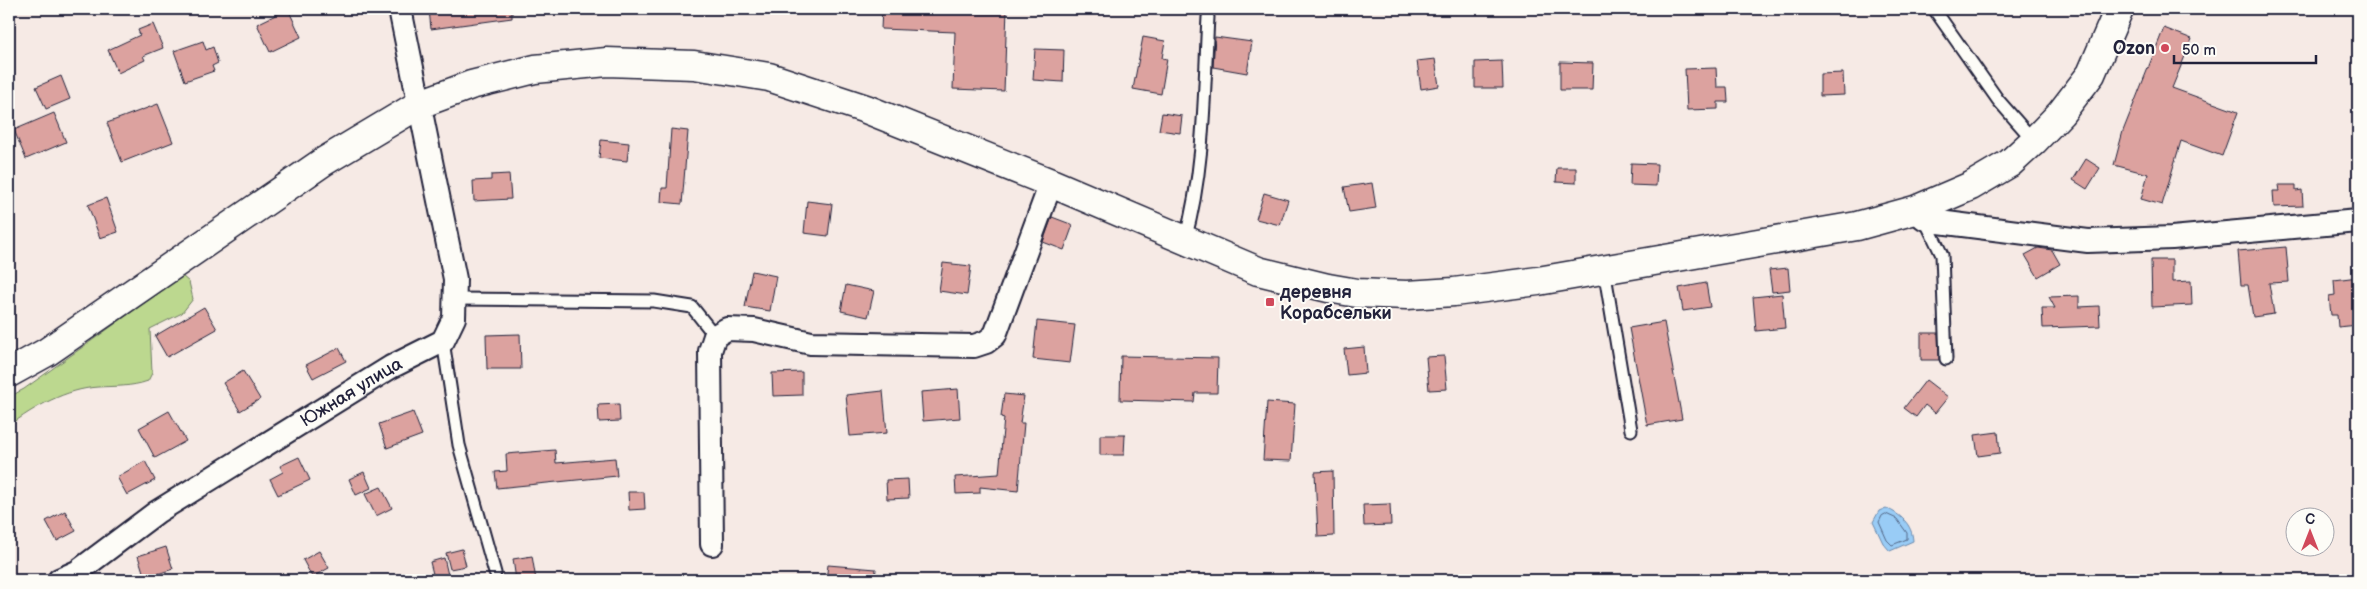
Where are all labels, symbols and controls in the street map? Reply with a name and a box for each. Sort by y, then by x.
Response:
scale bar [2174,32,2317,64]
place label: Ozon [2113,38,2155,59]
text: 50 m [2182,41,2216,60]
marker: Ozon [2159,42,2171,54]
place label: деревня Корабсельки [1279,282,1392,324]
marker: деревня Корабсельки [1264,296,1276,308]
street label: Южная улица [297,353,406,432]
north arrow [2284,506,2334,556]
text: С [2305,511,2315,528]

